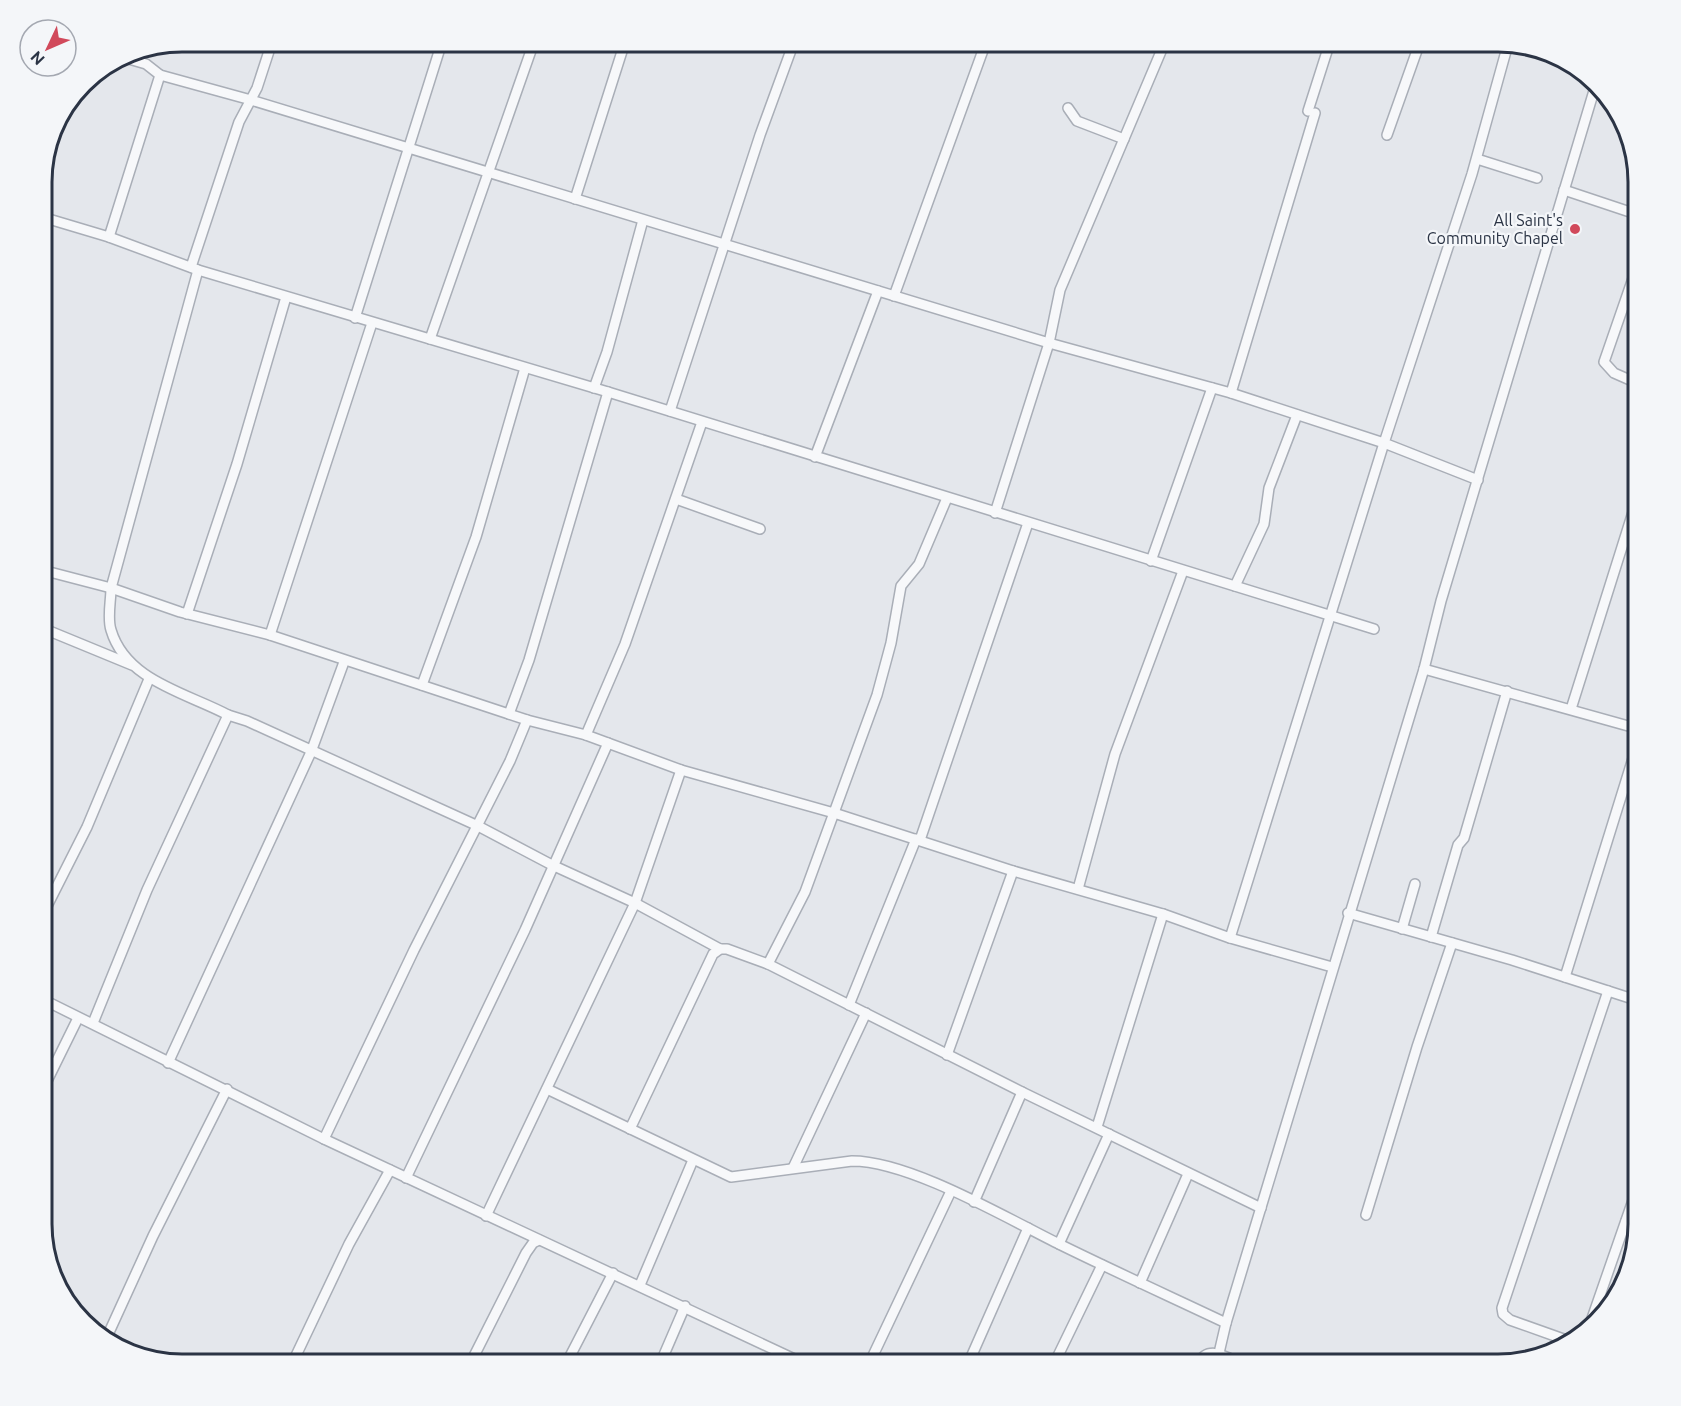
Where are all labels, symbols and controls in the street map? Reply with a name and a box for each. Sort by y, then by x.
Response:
north arrow [18,18,78,78]
text: N [27,48,48,69]
place label: All Saint's Community Chapel [1427,211,1563,247]
marker: All Saint's Community Chapel [1568,222,1582,236]

